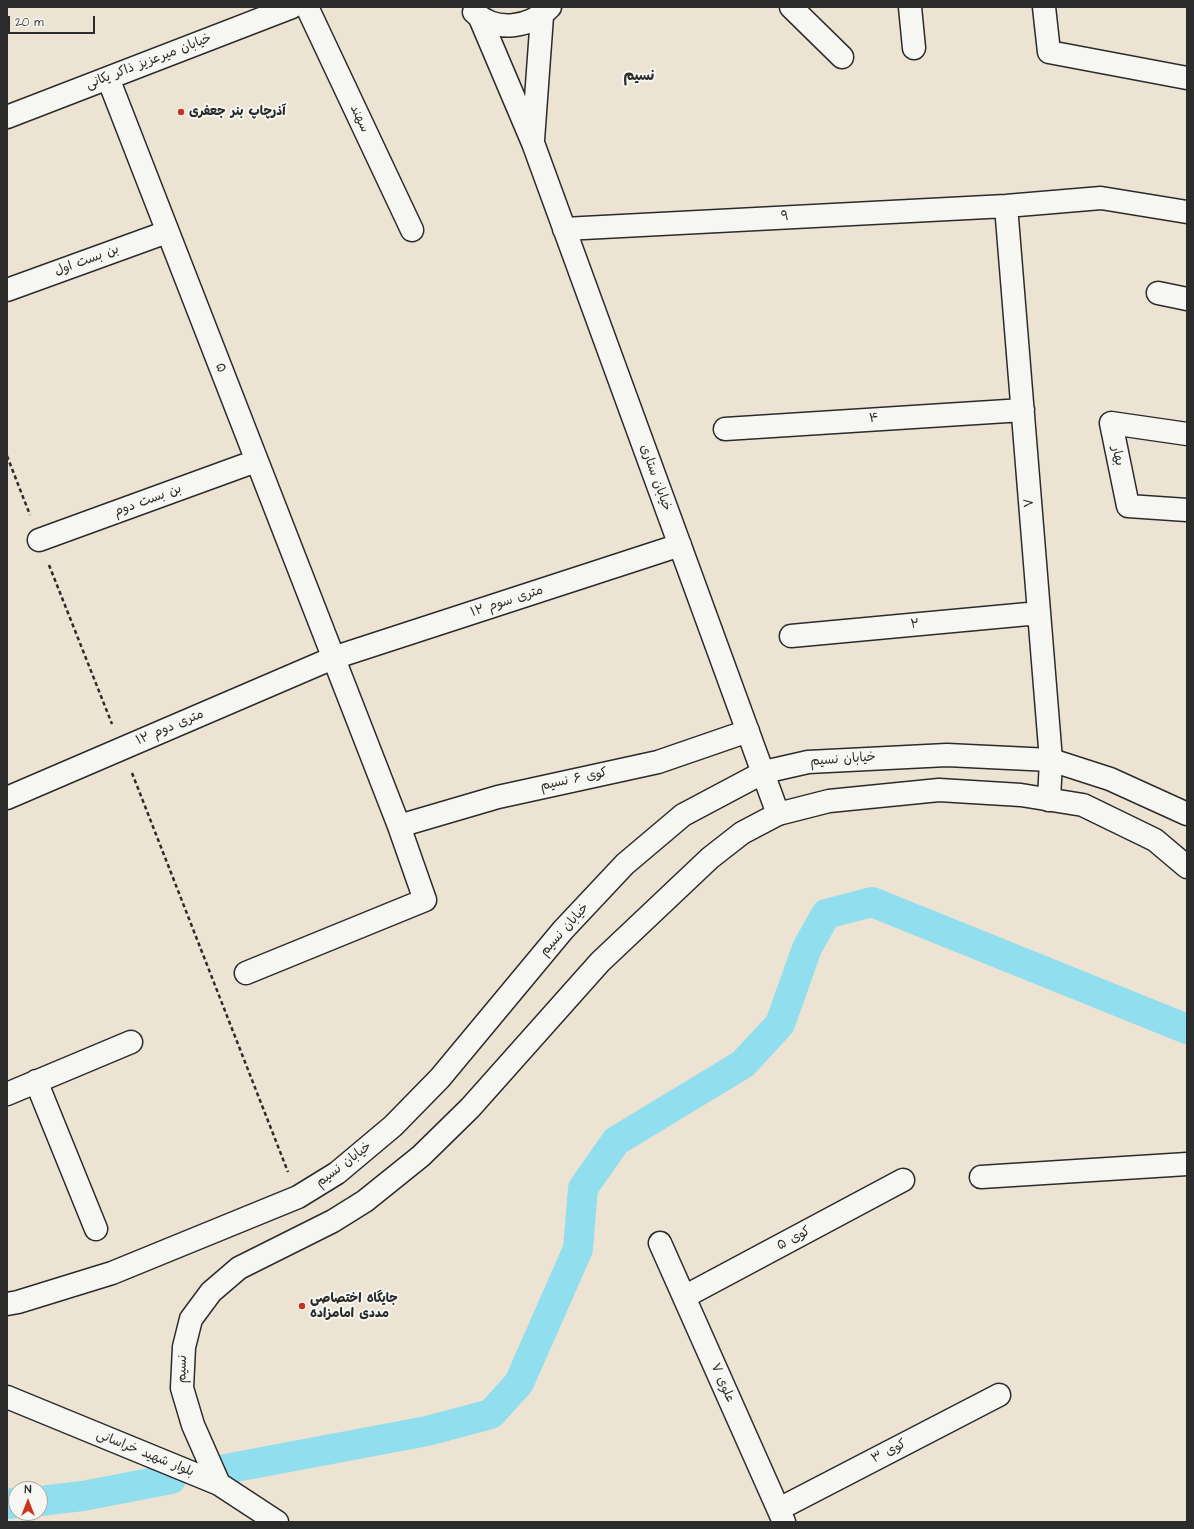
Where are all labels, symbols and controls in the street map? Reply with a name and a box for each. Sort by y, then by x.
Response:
scale bar [10,8,97,34]
text: 20 m [15,14,44,31]
street label: خیابان میرعزیز ذاکر یکانی [84,31,214,93]
district label: نسیم [624,69,654,85]
street label: سهند [346,103,372,135]
place label: آذرچاپ بنر جعفری [189,104,286,120]
marker: آذرچاپ بنر جعفری [176,107,186,117]
street label: ۹ [781,209,789,225]
street label: بن بست اول [53,242,121,280]
street label: ۵ [211,361,229,375]
street label: ۴ [869,411,879,427]
street label: خیابان ستاری [636,443,674,513]
street label: بهار [1107,445,1127,467]
street label: بن بست دوم [112,482,184,520]
street label: ۷ [1022,498,1038,508]
street label: ۱۲ متری سوم [469,583,545,621]
street label: ۲ [910,617,920,633]
street label: ۱۲ متری دوم [134,707,206,749]
street label: خیابان نسیم [810,750,876,770]
street label: کوی ۶ نسیم [539,765,609,795]
street label: خیابان نسیم [537,900,593,960]
street label: خیابان نسیم [313,1139,375,1191]
street label: کوی ۵ [775,1224,813,1254]
place label: جایگاه اختصاصی مددی امامزاده [310,1291,398,1322]
marker: جایگاه اختصاصی مددی امامزاده [297,1301,307,1311]
street label: نسیم [175,1355,191,1383]
street label: علوی ۷ [706,1361,738,1405]
street label: بلوار شهید خراسانی [94,1427,196,1481]
street label: کوی ۳ [869,1437,909,1467]
north arrow [8,1481,48,1521]
text: N [25,1482,31,1497]

